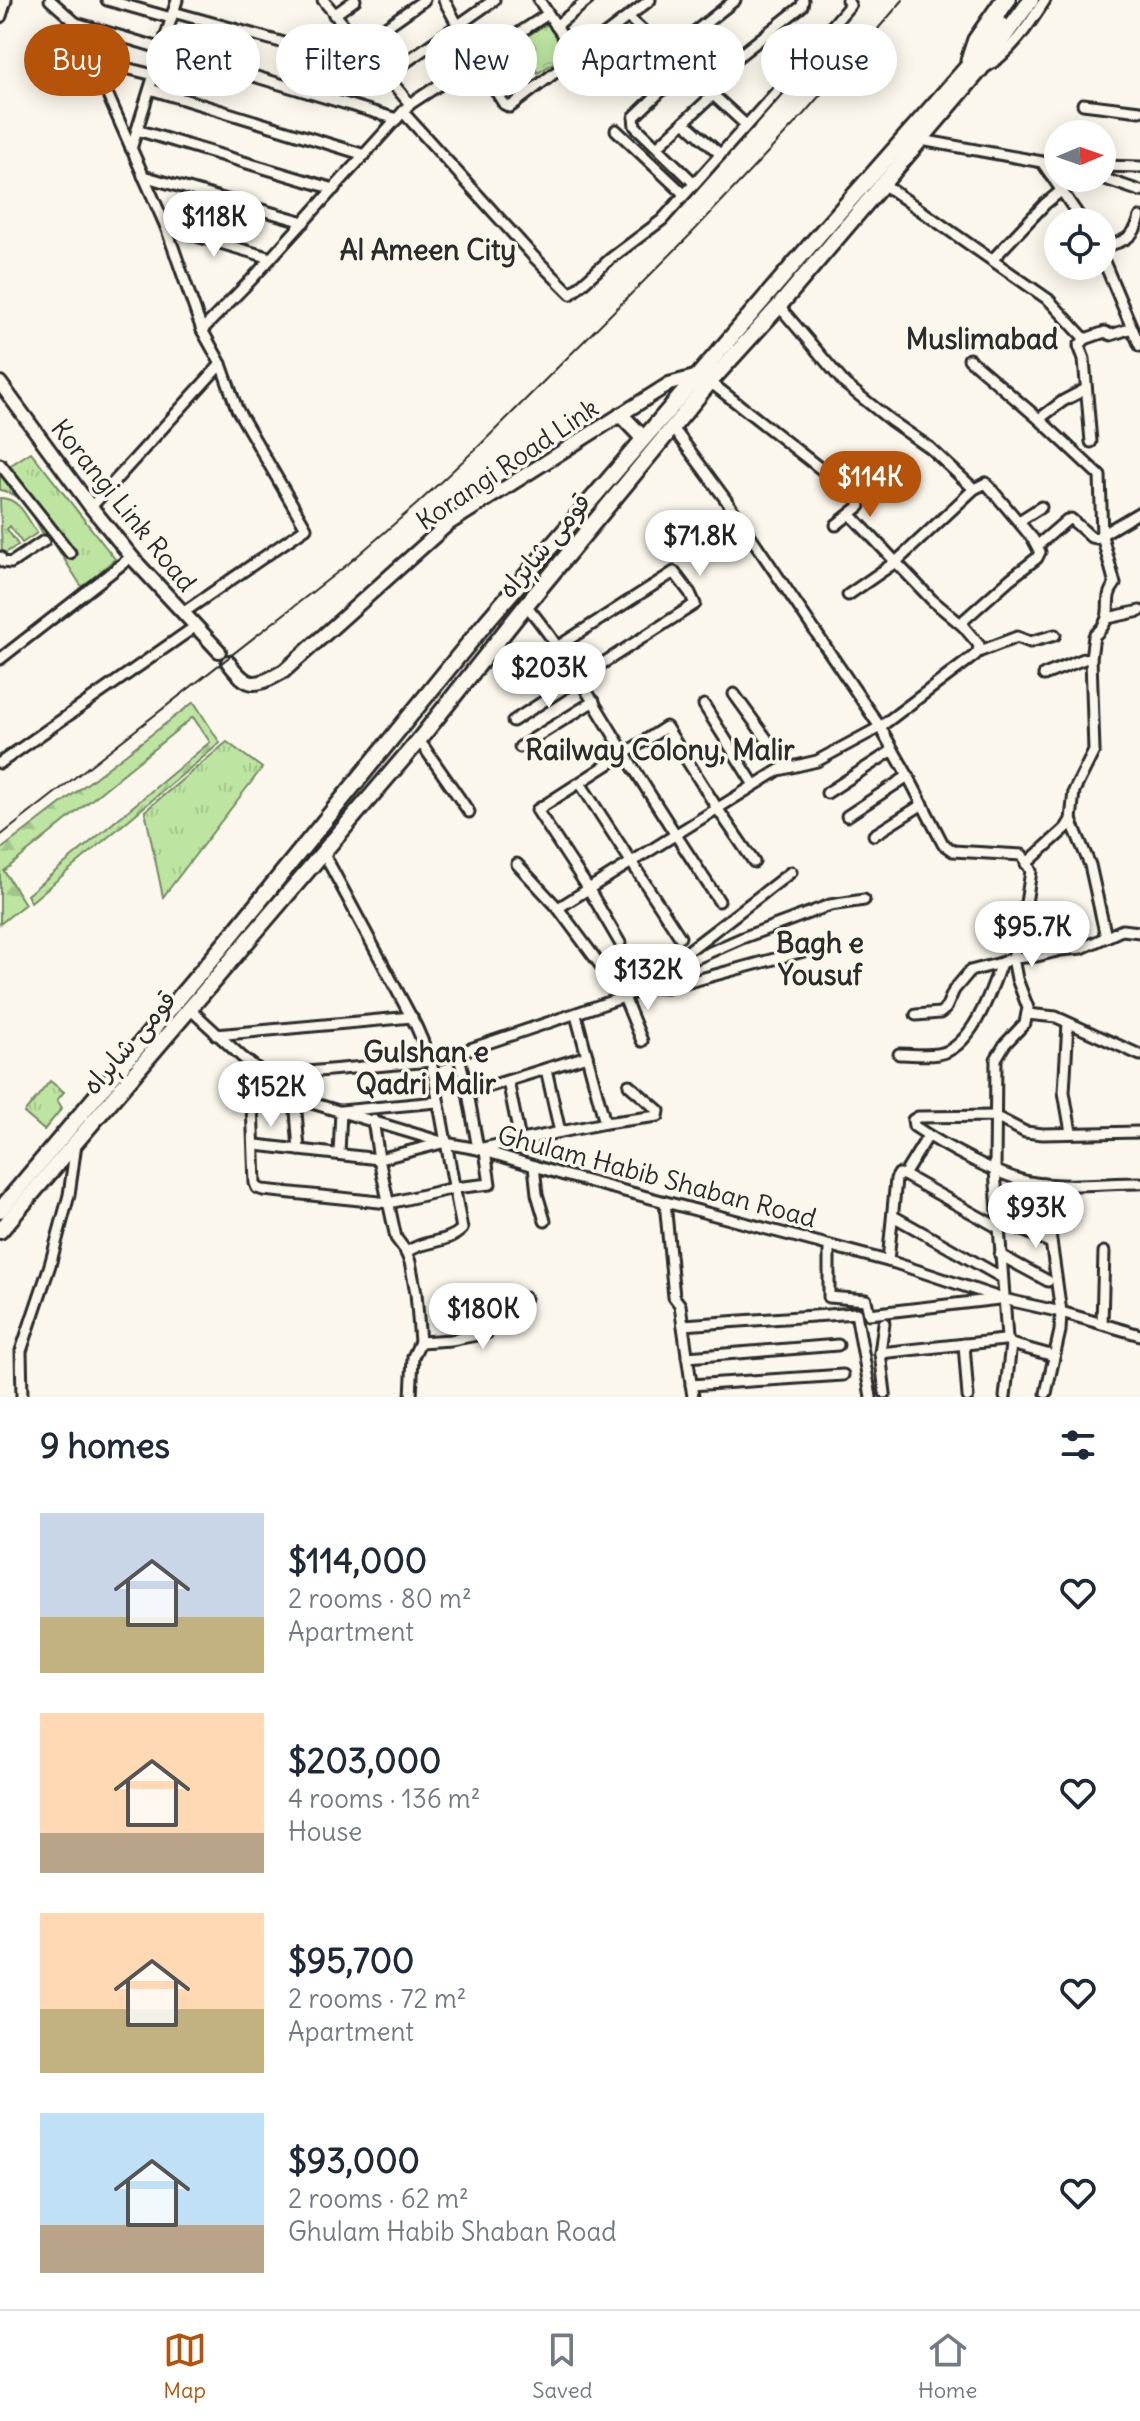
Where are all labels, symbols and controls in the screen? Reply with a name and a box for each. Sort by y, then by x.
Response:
chip: Buy [24,24,130,96]
chip: Rent [146,24,260,96]
chip: Filters [276,24,409,96]
chip: New [425,24,537,96]
chip: Apartment [553,24,745,96]
chip: House [761,24,897,96]
north arrow [1044,120,1116,192]
map controls [1044,120,1116,280]
pin: $118K [158,191,270,259]
text: $118K [181,200,247,233]
button: locate [1044,208,1116,280]
district label: Al Ameen City [340,232,516,268]
district label: Muslimabad [906,321,1059,357]
street label: Korangi Road Link [410,391,604,537]
street label: Korangi Link Road [44,412,204,598]
pin: $114K [814,451,926,519]
text: $114K [837,460,903,493]
street label: قومی شاہراہ [491,486,600,607]
pin: $71.8K [635,510,765,578]
text: $71.8K [663,519,737,552]
pin: $203K [493,642,605,710]
text: $203K [511,651,587,684]
district label: Railway Colony, Malir [525,732,795,768]
pin: $95.7K [967,901,1097,969]
text: $95.7K [993,910,1071,943]
district label: Bagh e Yousuf [776,925,864,993]
pin: $132K [592,944,704,1012]
text: $132K [613,953,683,986]
street label: قومی شاہراہ [75,983,186,1103]
district label: Gulshan e Qadri Malir [356,1034,497,1102]
pin: $152K [215,1061,327,1129]
text: $152K [236,1070,306,1103]
street label: Ghulam Habib Shaban Road [494,1118,820,1234]
pin: $93K [989,1182,1083,1250]
text: $93K [1006,1191,1066,1224]
pin: $180K [427,1283,539,1351]
text: $180K [447,1292,519,1325]
icon: filters [1056,1423,1100,1467]
text: 9 homes [40,1424,170,1467]
text: $114,000 [288,1539,427,1582]
icon: home [104,1545,200,1641]
icon: heart [1056,1571,1100,1615]
text: 2 rooms · 80 m² [288,1582,472,1615]
text: Apartment [288,1615,414,1648]
text: $203,000 [288,1739,441,1782]
icon: home [104,1745,200,1841]
icon: heart [1056,1771,1100,1815]
text: 4 rooms · 136 m² [288,1782,480,1815]
text: House [288,1815,362,1848]
text: $95,700 [288,1939,414,1982]
icon: home [104,1945,200,2041]
icon: heart [1056,1971,1100,2015]
text: 2 rooms · 72 m² [288,1982,467,2015]
text: Apartment [288,2015,414,2048]
text: $93,000 [288,2139,420,2182]
icon: home [104,2145,200,2241]
icon: heart [1056,2171,1100,2215]
text: 2 rooms · 62 m² [288,2182,469,2215]
text: Ghulam Habib Shaban Road [288,2215,616,2248]
tab: Map [163,2328,207,2404]
tab: Saved [532,2328,592,2404]
tab: Home [918,2328,977,2404]

